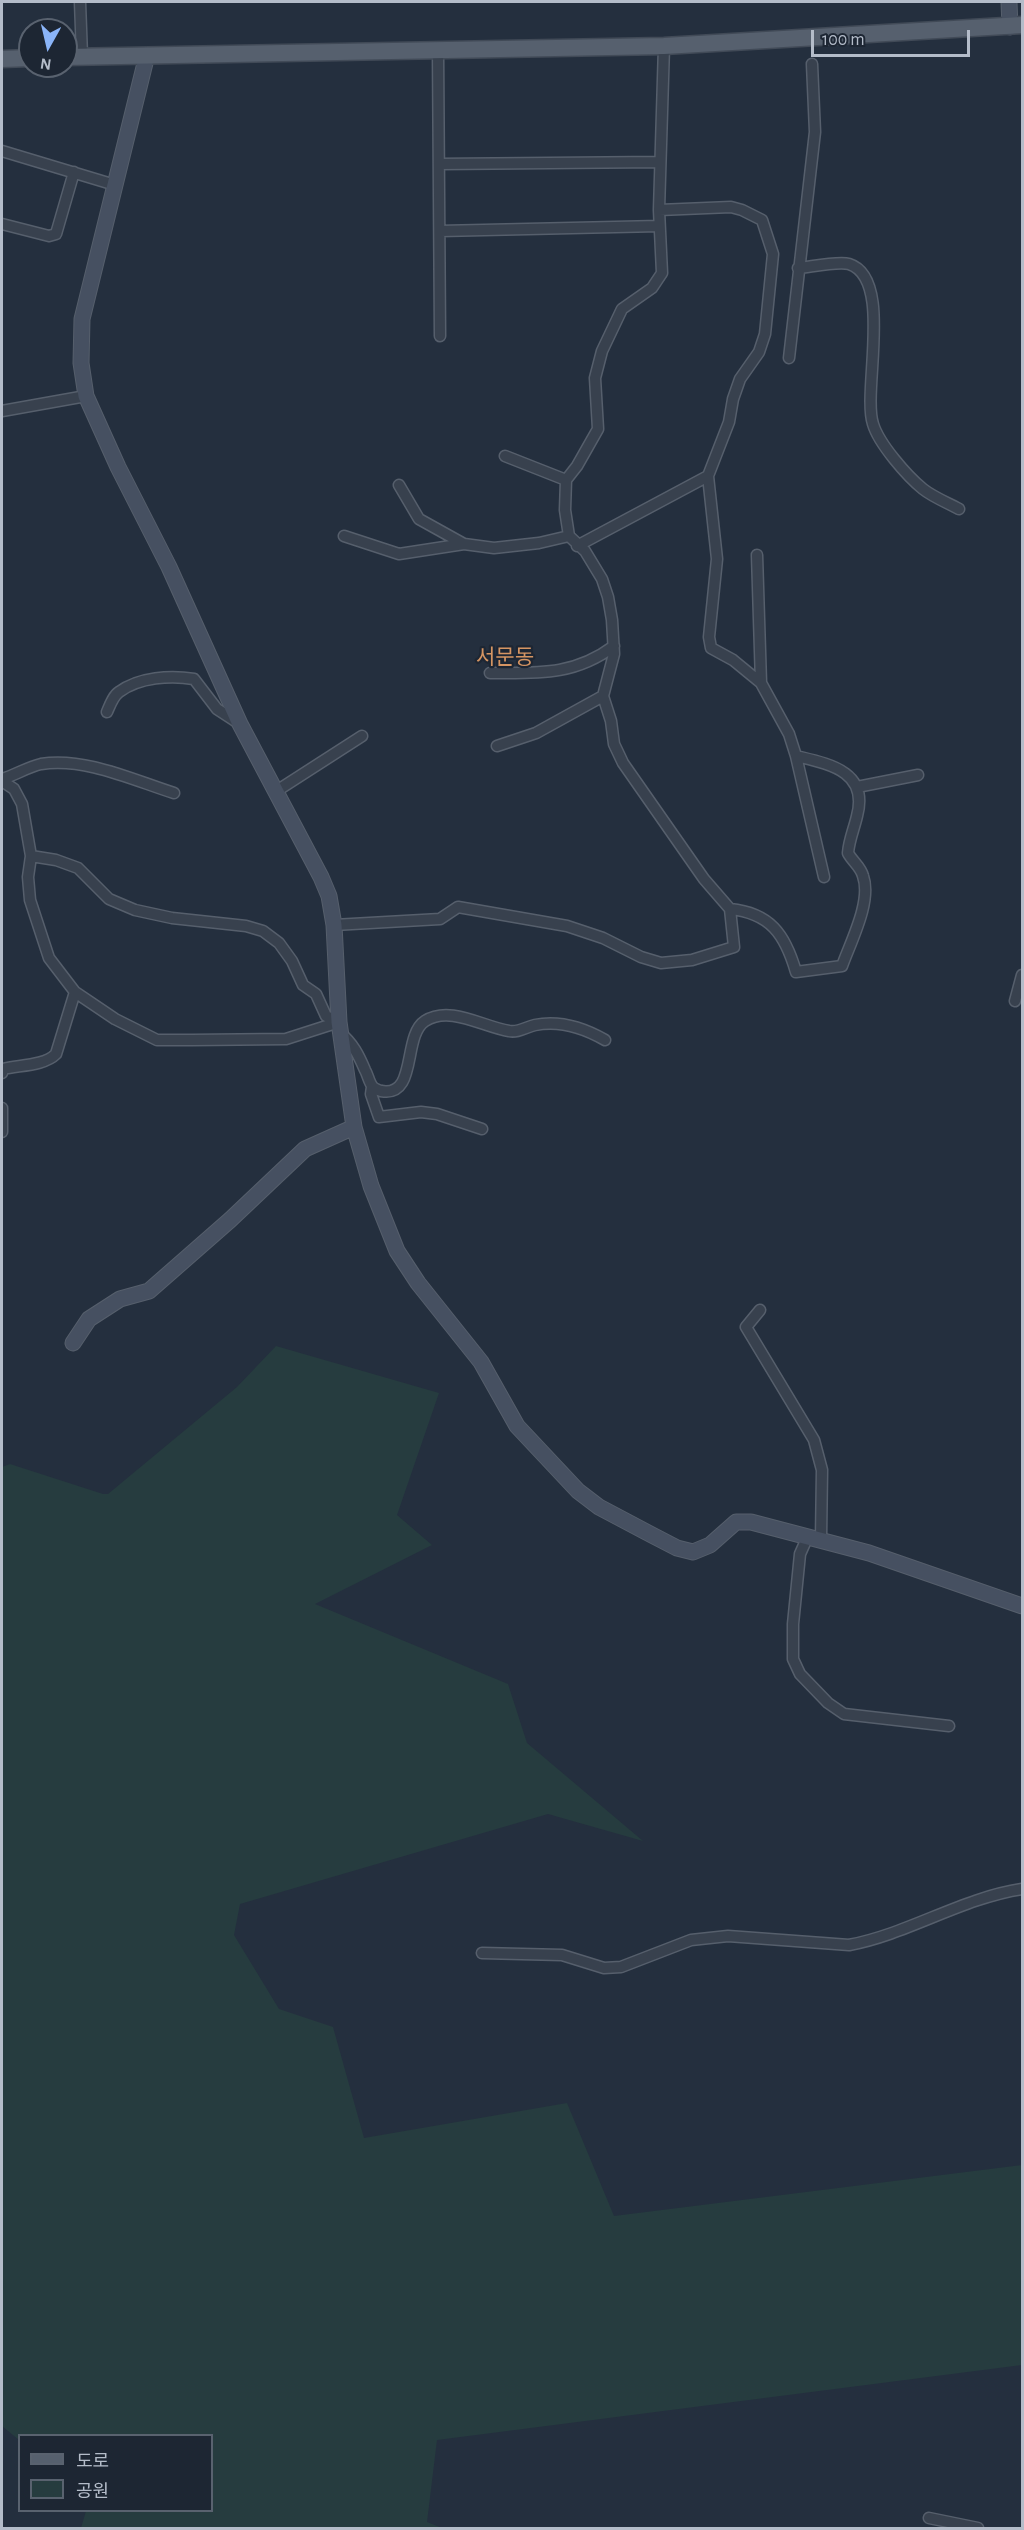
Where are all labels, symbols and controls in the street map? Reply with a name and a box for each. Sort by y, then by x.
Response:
north arrow [18,18,78,78]
scale bar [814,18,973,56]
text: 100 m [822,31,865,49]
text: N [39,55,52,73]
district label: 서문동 [476,645,534,671]
legend [18,2434,213,2512]
text: 도로 [76,2453,109,2471]
text: 공원 [76,2483,109,2501]

